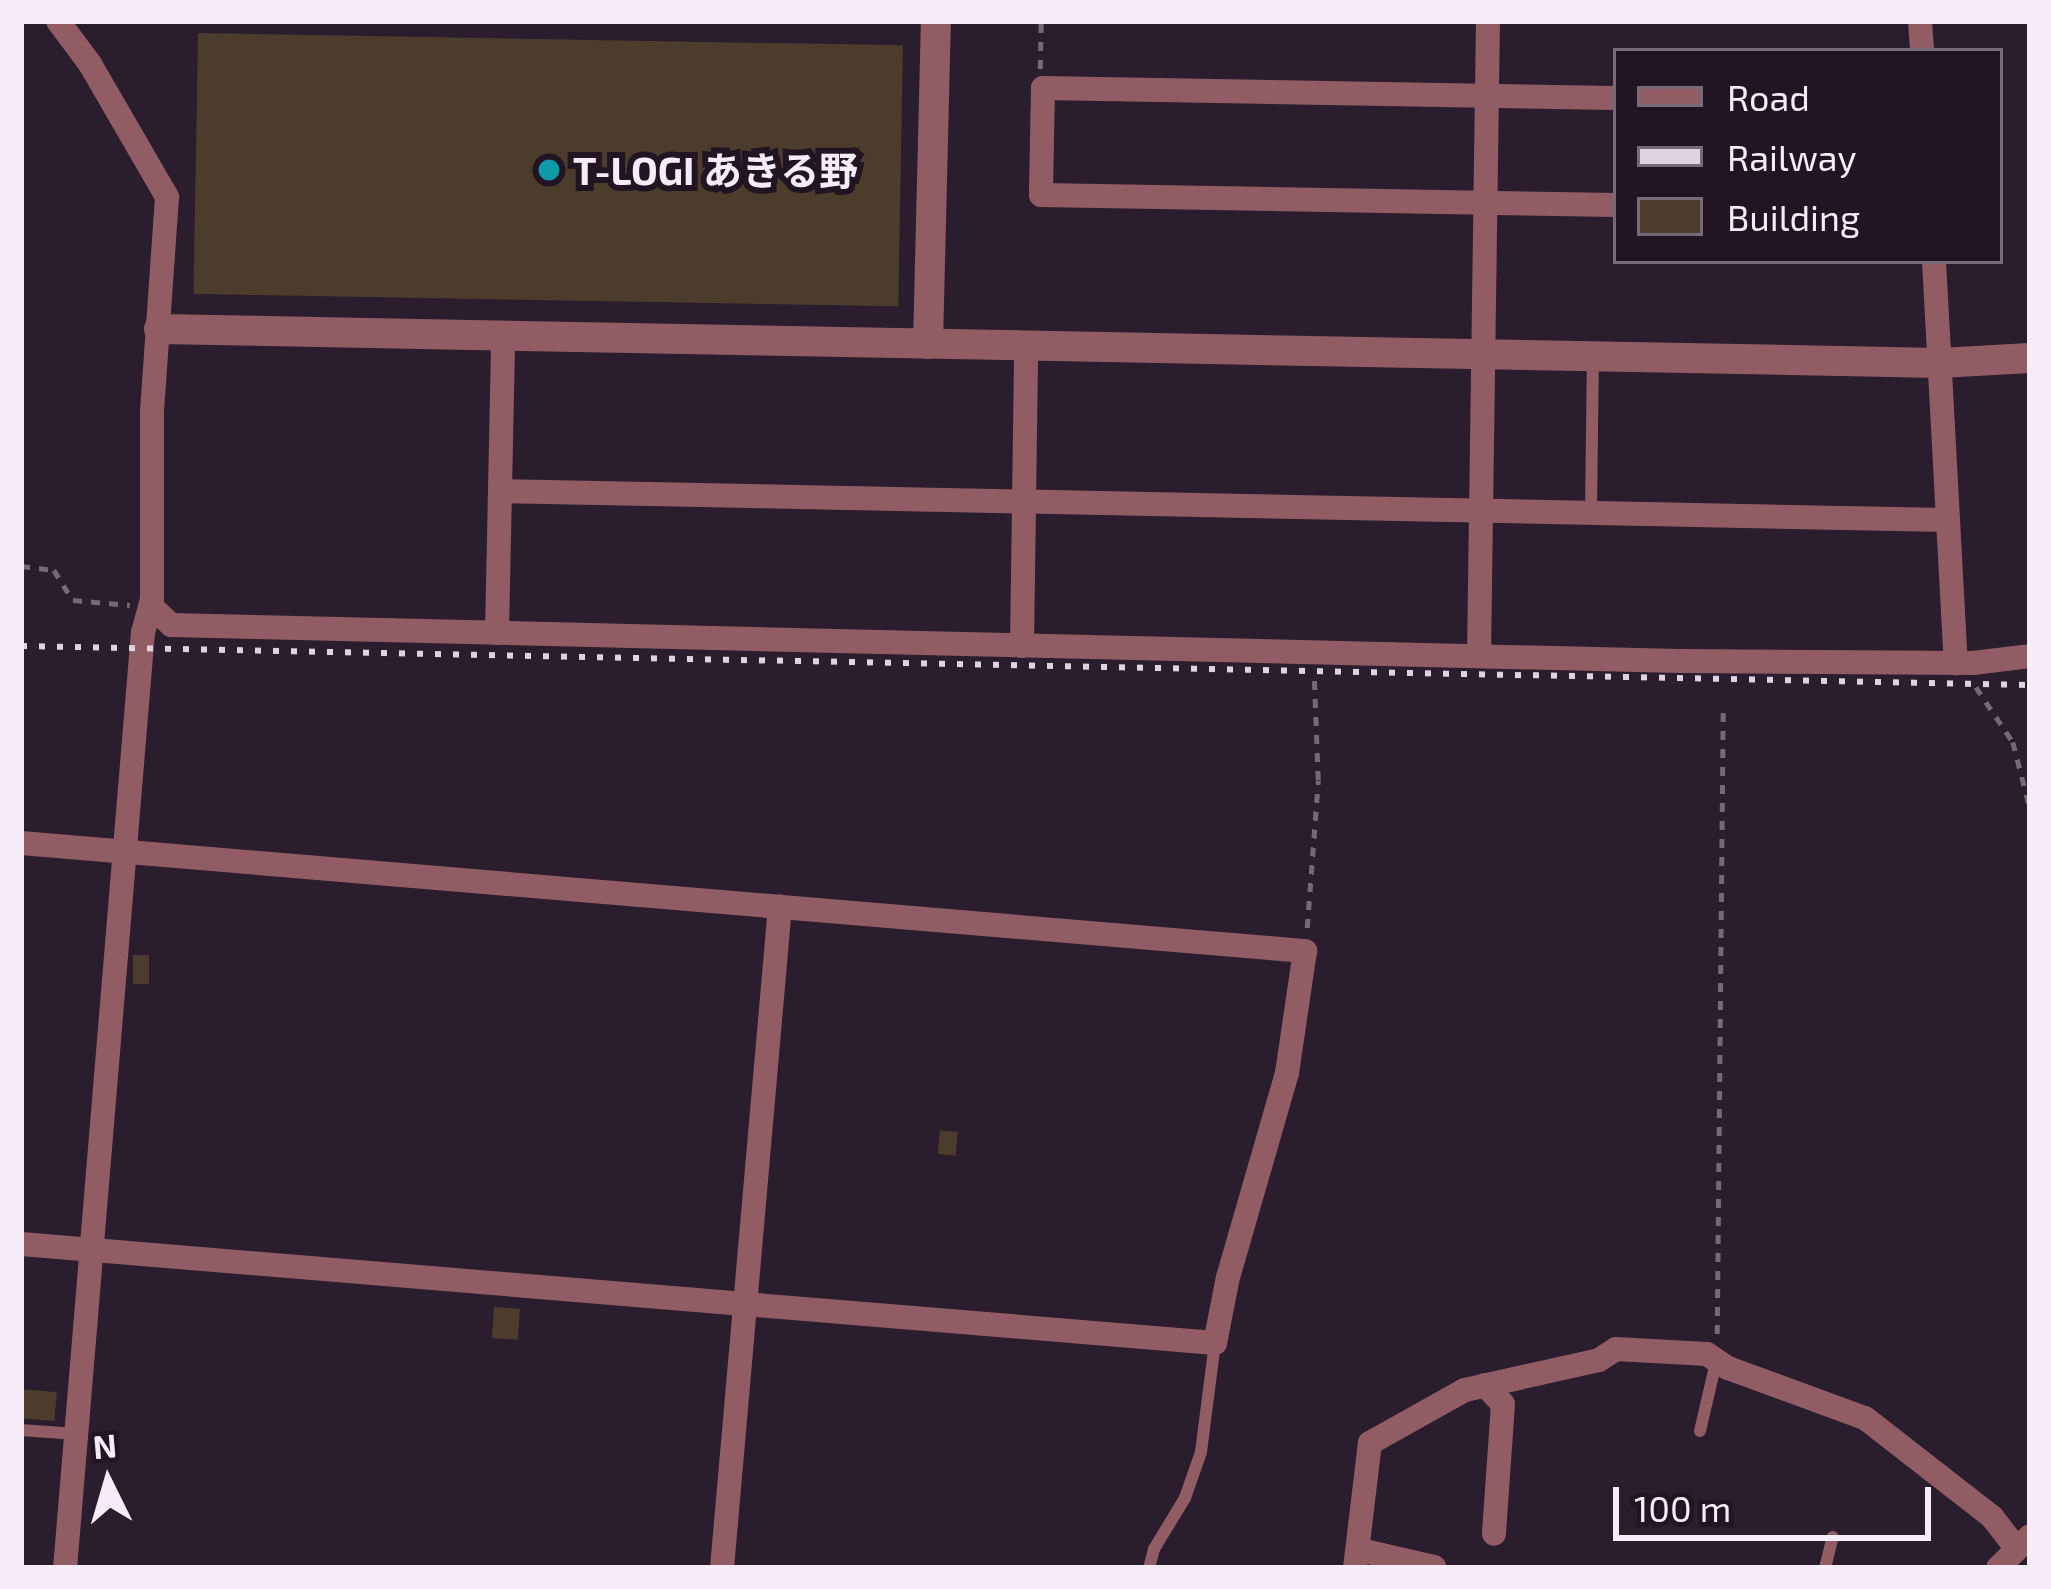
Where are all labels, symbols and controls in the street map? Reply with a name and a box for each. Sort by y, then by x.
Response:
legend [1613,48,2003,264]
text: Road [1727,75,1810,118]
text: Railway [1727,135,1857,178]
place label: T-LOGI あきる野 [573,147,859,193]
marker: T-LOGI あきる野 [536,157,562,183]
text: Building [1727,195,1860,238]
north arrow [48,1421,168,1541]
text: N [91,1424,118,1466]
scale bar [1619,1463,1937,1537]
text: 100 m [1634,1486,1731,1529]

